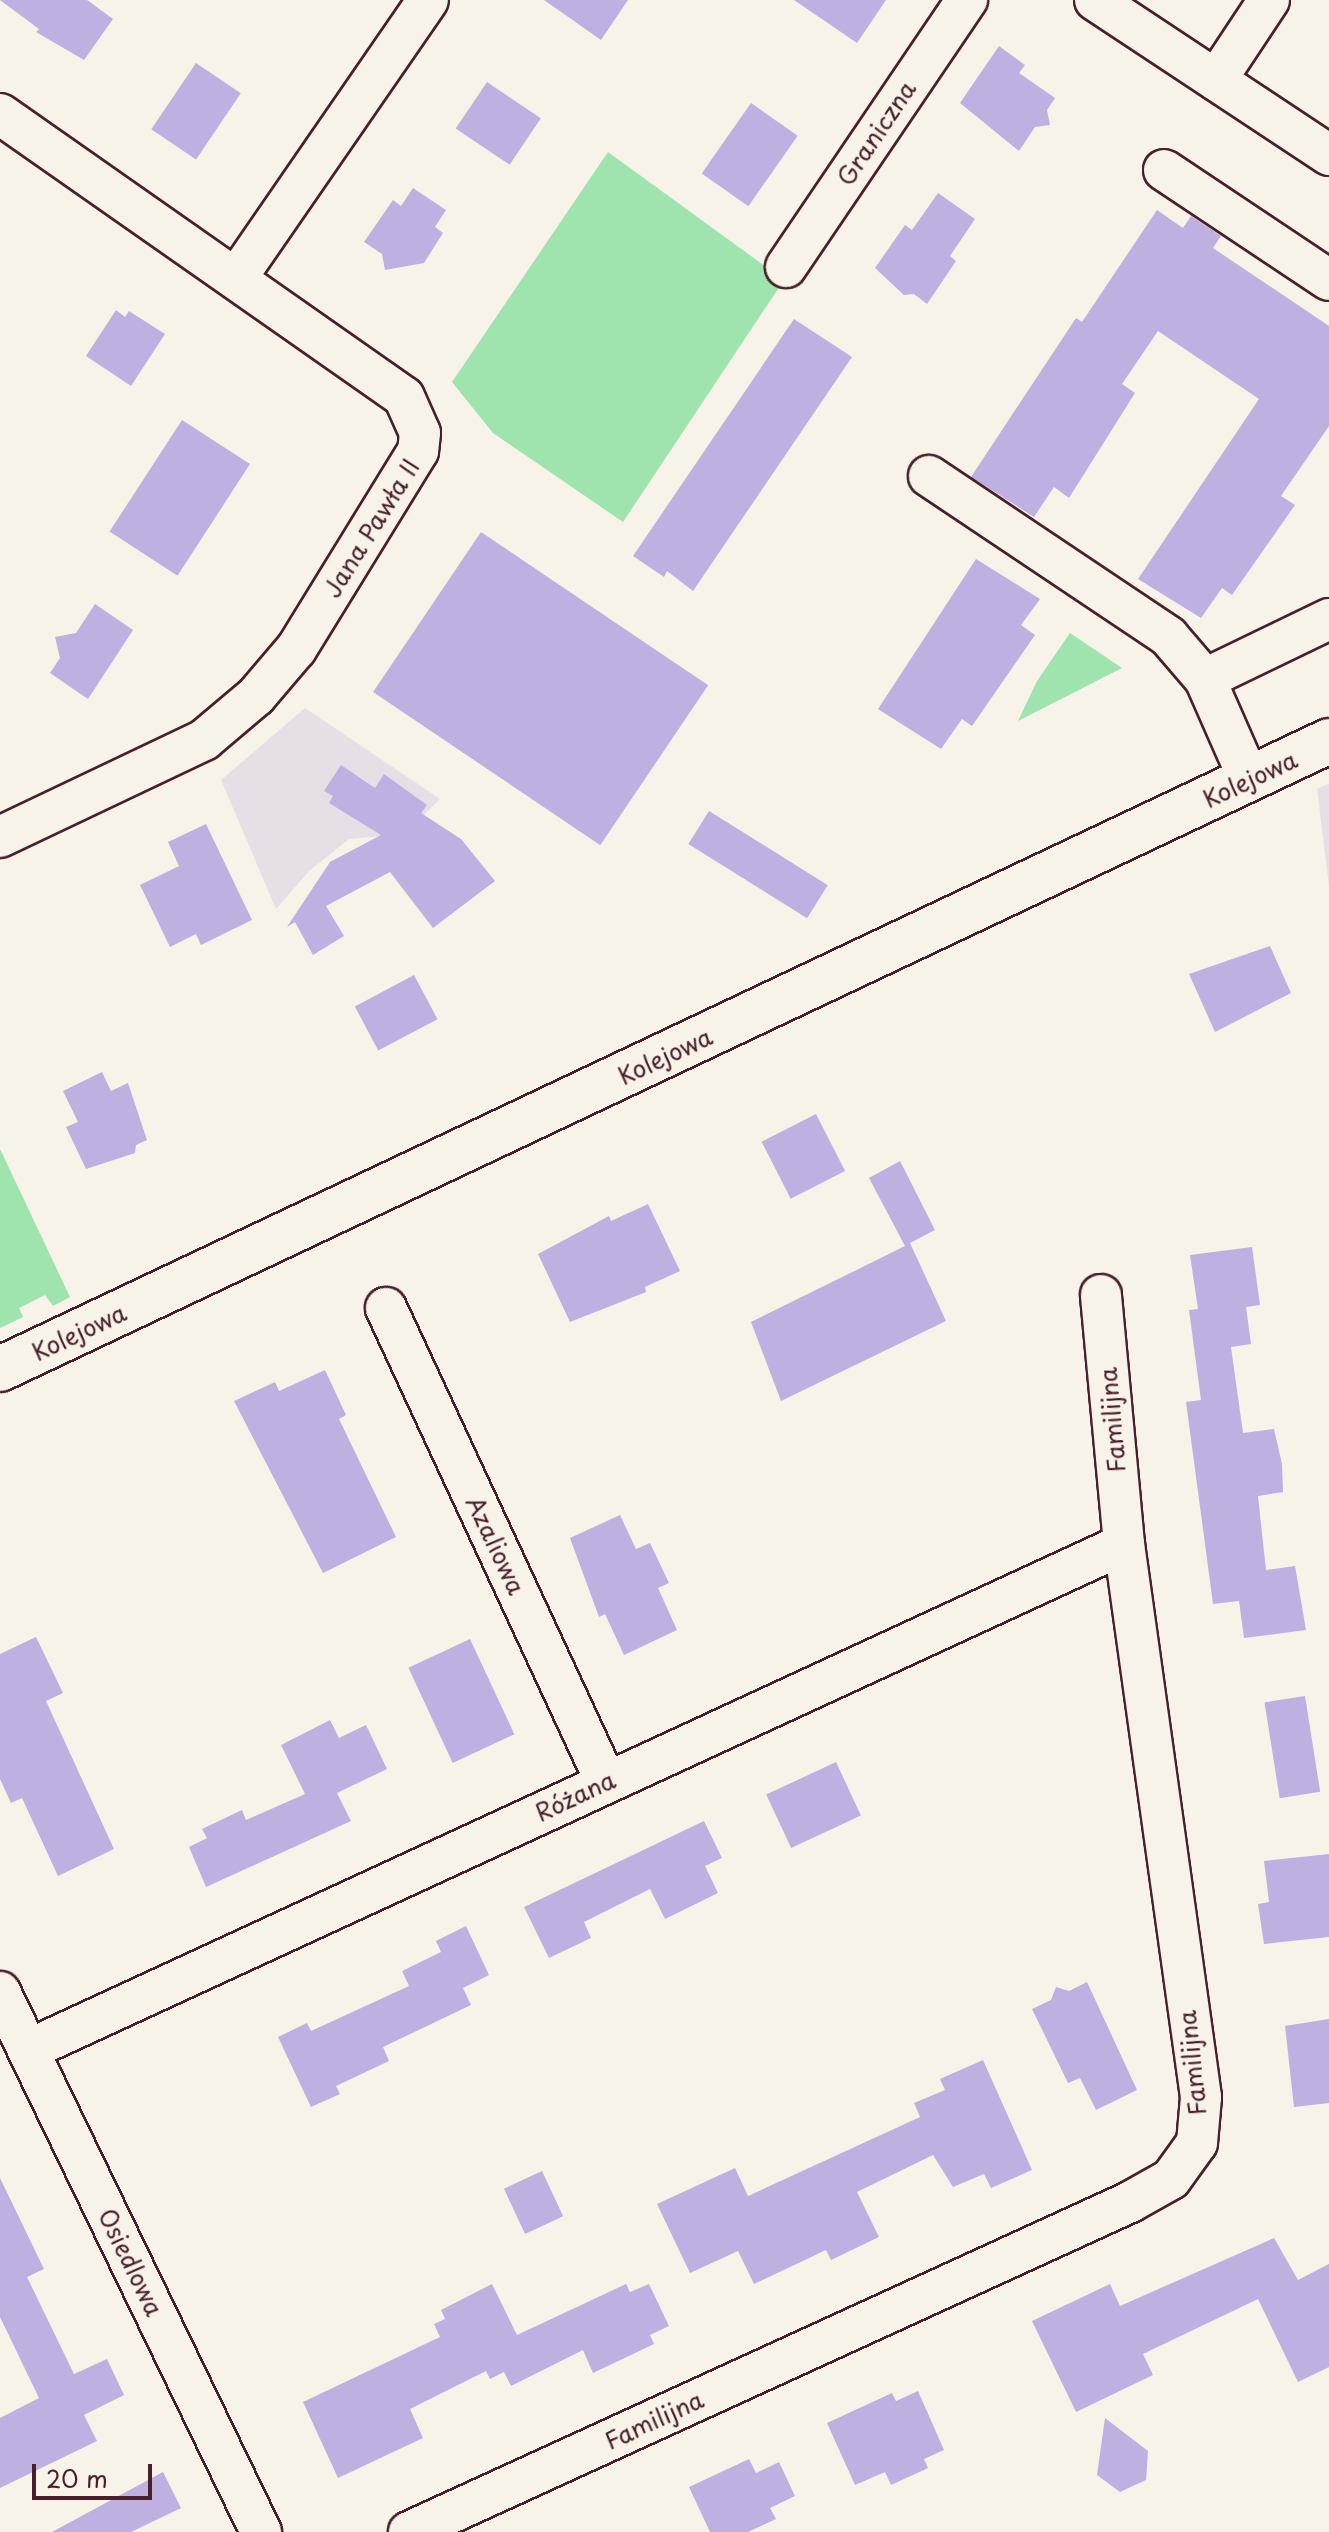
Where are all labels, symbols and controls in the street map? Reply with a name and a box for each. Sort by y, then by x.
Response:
street label: Graniczna [831,75,921,191]
street label: Jana Pawła II [317,454,425,602]
street label: Kolejowa [1198,745,1302,813]
street label: Kolejowa [613,1022,717,1090]
street label: Kolejowa [27,1298,131,1366]
street label: Familijna [1093,1366,1131,1474]
street label: Azaliowa [461,1491,531,1599]
street label: Różana [530,1765,620,1827]
street label: Familijna [1172,2009,1212,2117]
street label: Osiedlowa [93,2204,169,2320]
street label: Familijna [600,2385,708,2455]
scale bar [36,2448,156,2498]
text: 20 m [46,2460,108,2496]

